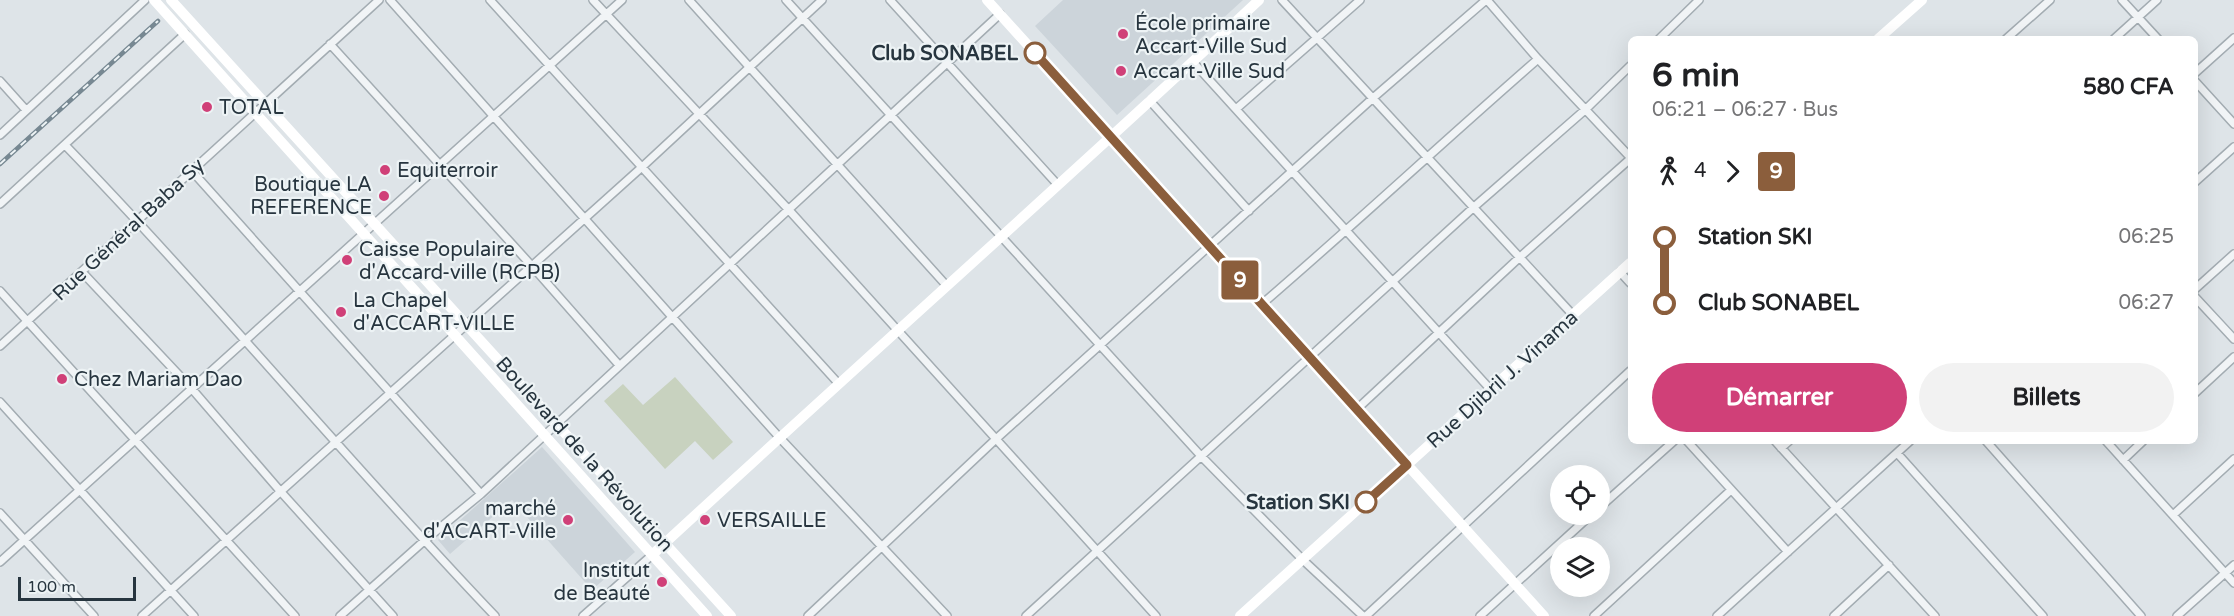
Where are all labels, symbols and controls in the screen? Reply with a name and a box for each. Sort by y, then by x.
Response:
place label: École primaire Accart-Ville Sud [1135,11,1287,59]
marker: École primaire Accart-Ville Sud [1116,27,1130,41]
place label: Club SONABEL [871,42,1018,66]
marker: Club SONABEL [1024,42,1046,64]
text: 6 min [1652,56,1740,95]
place label: Accart-Ville Sud [1133,60,1285,84]
marker: Accart-Ville Sud [1114,64,1128,78]
text: 580 CFA [2083,74,2174,100]
place label: TOTAL [219,96,284,120]
text: 06:21 – 06:27 · Bus [1652,98,1838,122]
marker: TOTAL [200,100,214,114]
street label: Rue Général Baba Sy [48,153,210,306]
icon: walk [1652,155,1685,188]
icon: forward [1716,155,1749,188]
place label: Equiterroir [397,159,498,183]
text: 4 [1694,159,1707,183]
text: 9 [1770,159,1783,184]
marker: Equiterroir [378,163,392,177]
place label: Boutique LA REFERENCE [250,173,372,220]
marker: Boutique LA REFERENCE [377,189,391,203]
text: Station SKI [1698,224,1813,250]
text: 06:25 [2119,225,2174,249]
place label: Caisse Populaire d'Accard-ville (RCPB) [359,238,560,285]
marker: Caisse Populaire d'Accard-ville (RCPB) [340,253,354,267]
line badge: 9 [1220,260,1260,300]
text: 9 [1233,268,1247,293]
place label: La Chapel d'ACCART-VILLE [353,289,515,336]
text: Club SONABEL [1698,290,1859,316]
text: 06:27 [2119,291,2174,315]
marker: La Chapel d'ACCART-VILLE [334,305,348,319]
street label: Rue Djibril J. Vinama [1422,306,1583,454]
street label: Boulevard de la Révolution [490,352,678,557]
button: Démarrer [1652,363,1907,432]
button: Billets [1919,363,2174,432]
place label: Chez Mariam Dao [74,368,243,392]
marker: Chez Mariam Dao [55,372,69,386]
map controls [1550,465,1610,597]
button: locate [1550,465,1610,525]
place label: Station SKI [1246,491,1350,515]
marker: Station SKI [1355,491,1377,513]
place label: marché d'ACART-Ville [423,497,556,544]
place label: VERSAILLE [717,509,827,533]
marker: marché d'ACART-Ville [561,513,575,527]
marker: VERSAILLE [698,513,712,527]
button: layers [1550,537,1610,597]
place label: Institut de Beauté [554,559,650,606]
scale bar [18,574,136,602]
marker: Institut de Beauté [655,575,669,589]
text: 100 m [27,577,76,597]

